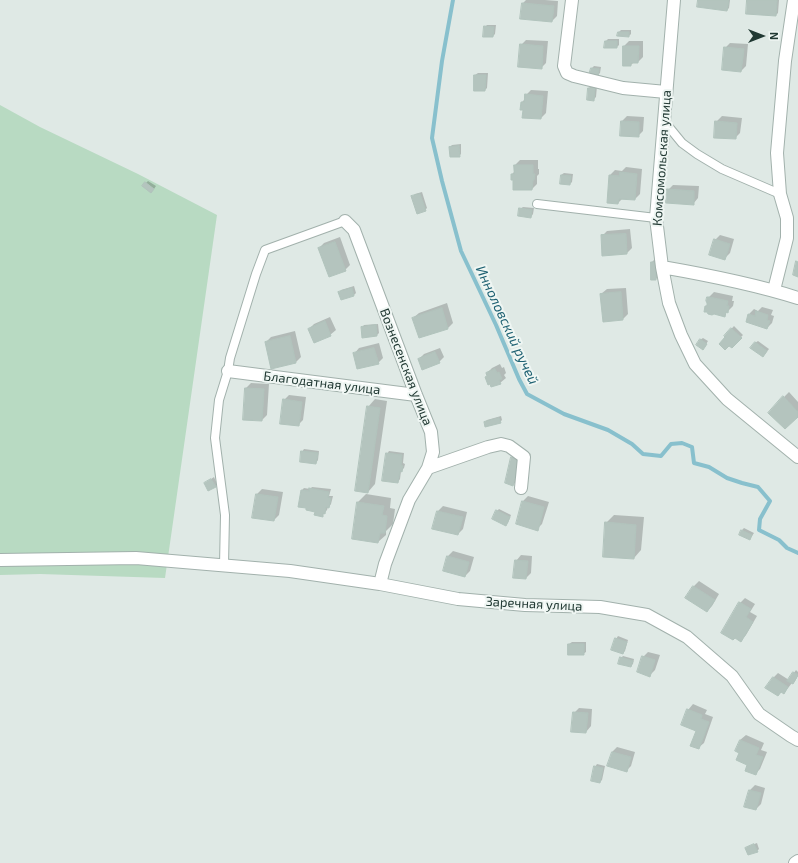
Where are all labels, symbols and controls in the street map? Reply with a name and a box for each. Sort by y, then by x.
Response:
north arrow [742,16,782,56]
text: N [768,32,781,40]
street label: Комсомольская улица [649,89,675,227]
water label: Инноловский ручей [472,263,542,387]
street label: Вознесенская улица [376,306,436,428]
street label: Благодатная улица [263,368,381,398]
street label: Заречная улица [485,594,583,614]

